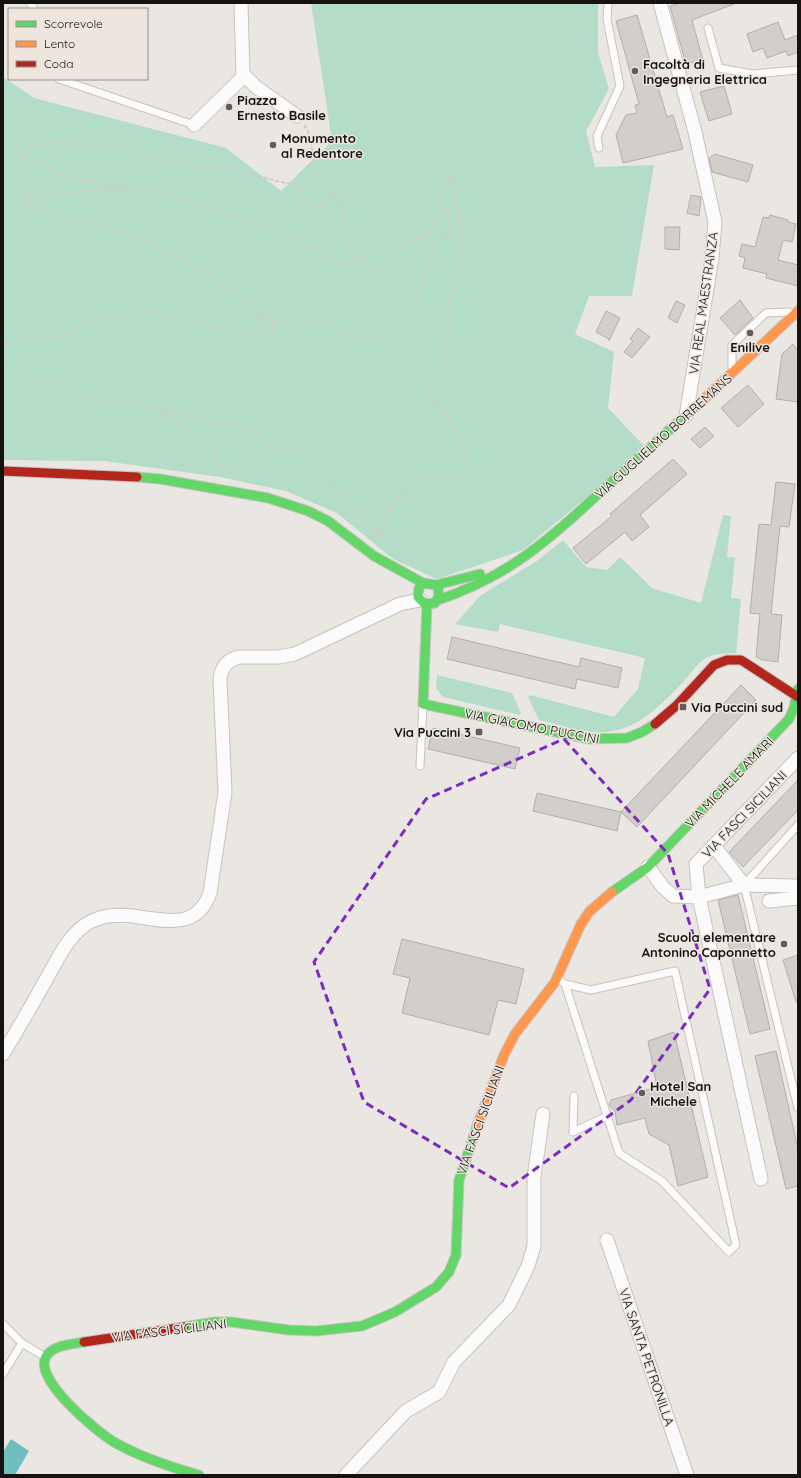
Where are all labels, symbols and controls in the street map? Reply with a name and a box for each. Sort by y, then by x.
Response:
legend [8,8,148,80]
text: Scorrevole [44,16,103,31]
text: Lento [44,36,75,51]
text: Coda [44,56,74,71]
place label: Facoltà di Ingegneria Elettrica [643,56,767,87]
marker: Facoltà di Ingegneria Elettrica [630,66,640,76]
place label: Piazza Ernesto Basile [237,92,326,123]
marker: Piazza Ernesto Basile [224,102,234,112]
place label: Monumento al Redentore [281,130,363,161]
marker: Monumento al Redentore [268,140,278,150]
street label: VIA REAL MAESTRANZA [685,230,721,375]
marker: Enilive [745,328,755,338]
place label: Enilive [730,339,770,355]
street label: VIA GUGLIELMO BORREMANS [591,370,735,502]
place label: Via Puccini sud [691,699,783,715]
marker: Via Puccini sud [678,702,688,712]
street label: VIA GIACOMO PUCCINI [463,705,601,747]
place label: Via Puccini 3 [394,724,471,740]
marker: Via Puccini 3 [474,727,484,737]
street label: VIA MICHELE AMARI [681,733,777,831]
street label: VIA FASCI SICILIANI [698,767,790,861]
place label: Scuola elementare Antonino Caponnetto [642,929,776,960]
marker: Scuola elementare Antonino Caponnetto [779,939,789,949]
street label: VIA FASCI SICILIANI [453,1063,507,1177]
place label: Hotel San Michele [650,1078,711,1109]
marker: Hotel San Michele [637,1088,647,1098]
street label: VIA SANTA PETRONILLA [616,1286,678,1429]
street label: VIA FASCI SICILIANI [111,1315,227,1345]

